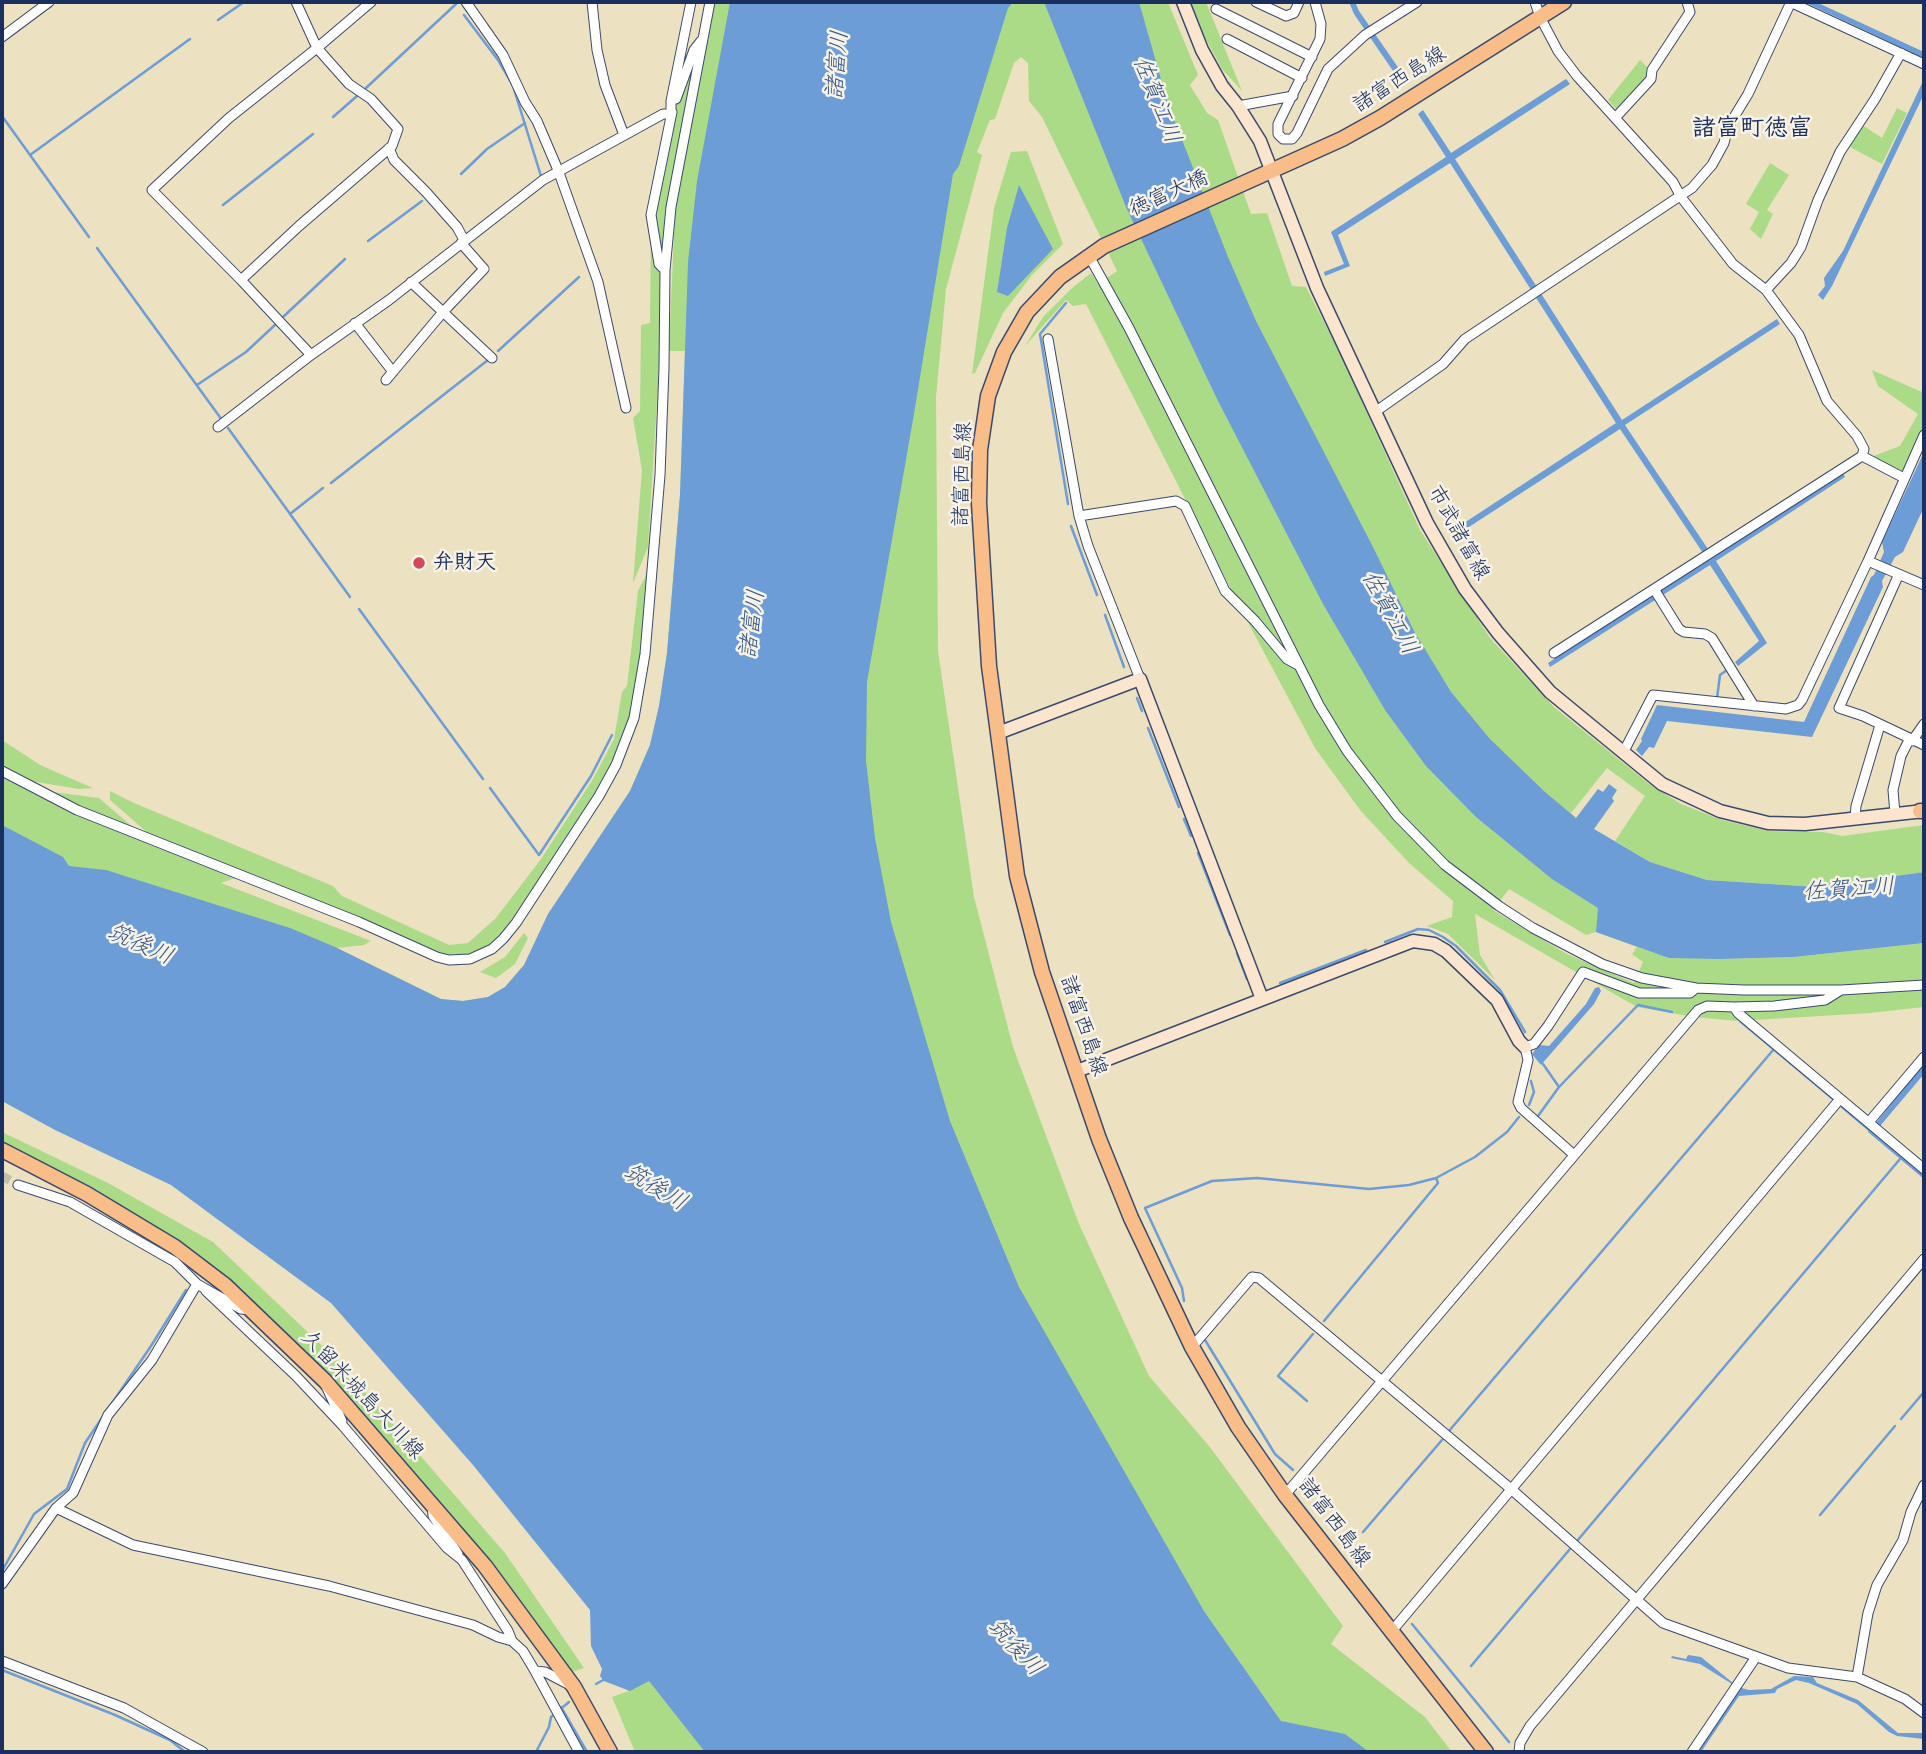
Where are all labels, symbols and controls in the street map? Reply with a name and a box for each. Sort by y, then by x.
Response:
water label: 諸富川 [821,29,855,101]
street label: 諸富西島線 [1349,41,1451,119]
water label: 佐賀江川 [1126,52,1186,148]
district label: 諸富町徳富 [1692,115,1812,143]
street label: 徳富大橋 [1126,165,1212,223]
street label: 諸富西島線 [949,421,977,527]
street label: 市武諸富線 [1422,481,1494,585]
place label: 弁財天 [433,550,496,576]
marker: 弁財天 [411,555,427,571]
water label: 佐賀江川 [1355,566,1423,660]
water label: 諸富川 [735,588,771,660]
water label: 佐賀江川 [1802,873,1896,907]
water label: 筑後川 [103,918,177,972]
street label: 諸富西島線 [1054,972,1112,1080]
water label: 筑後川 [618,1158,692,1218]
street label: 久留米城島大川線 [295,1325,429,1465]
street label: 諸富西島線 [1292,1473,1376,1573]
water label: 筑後川 [981,1613,1049,1683]

